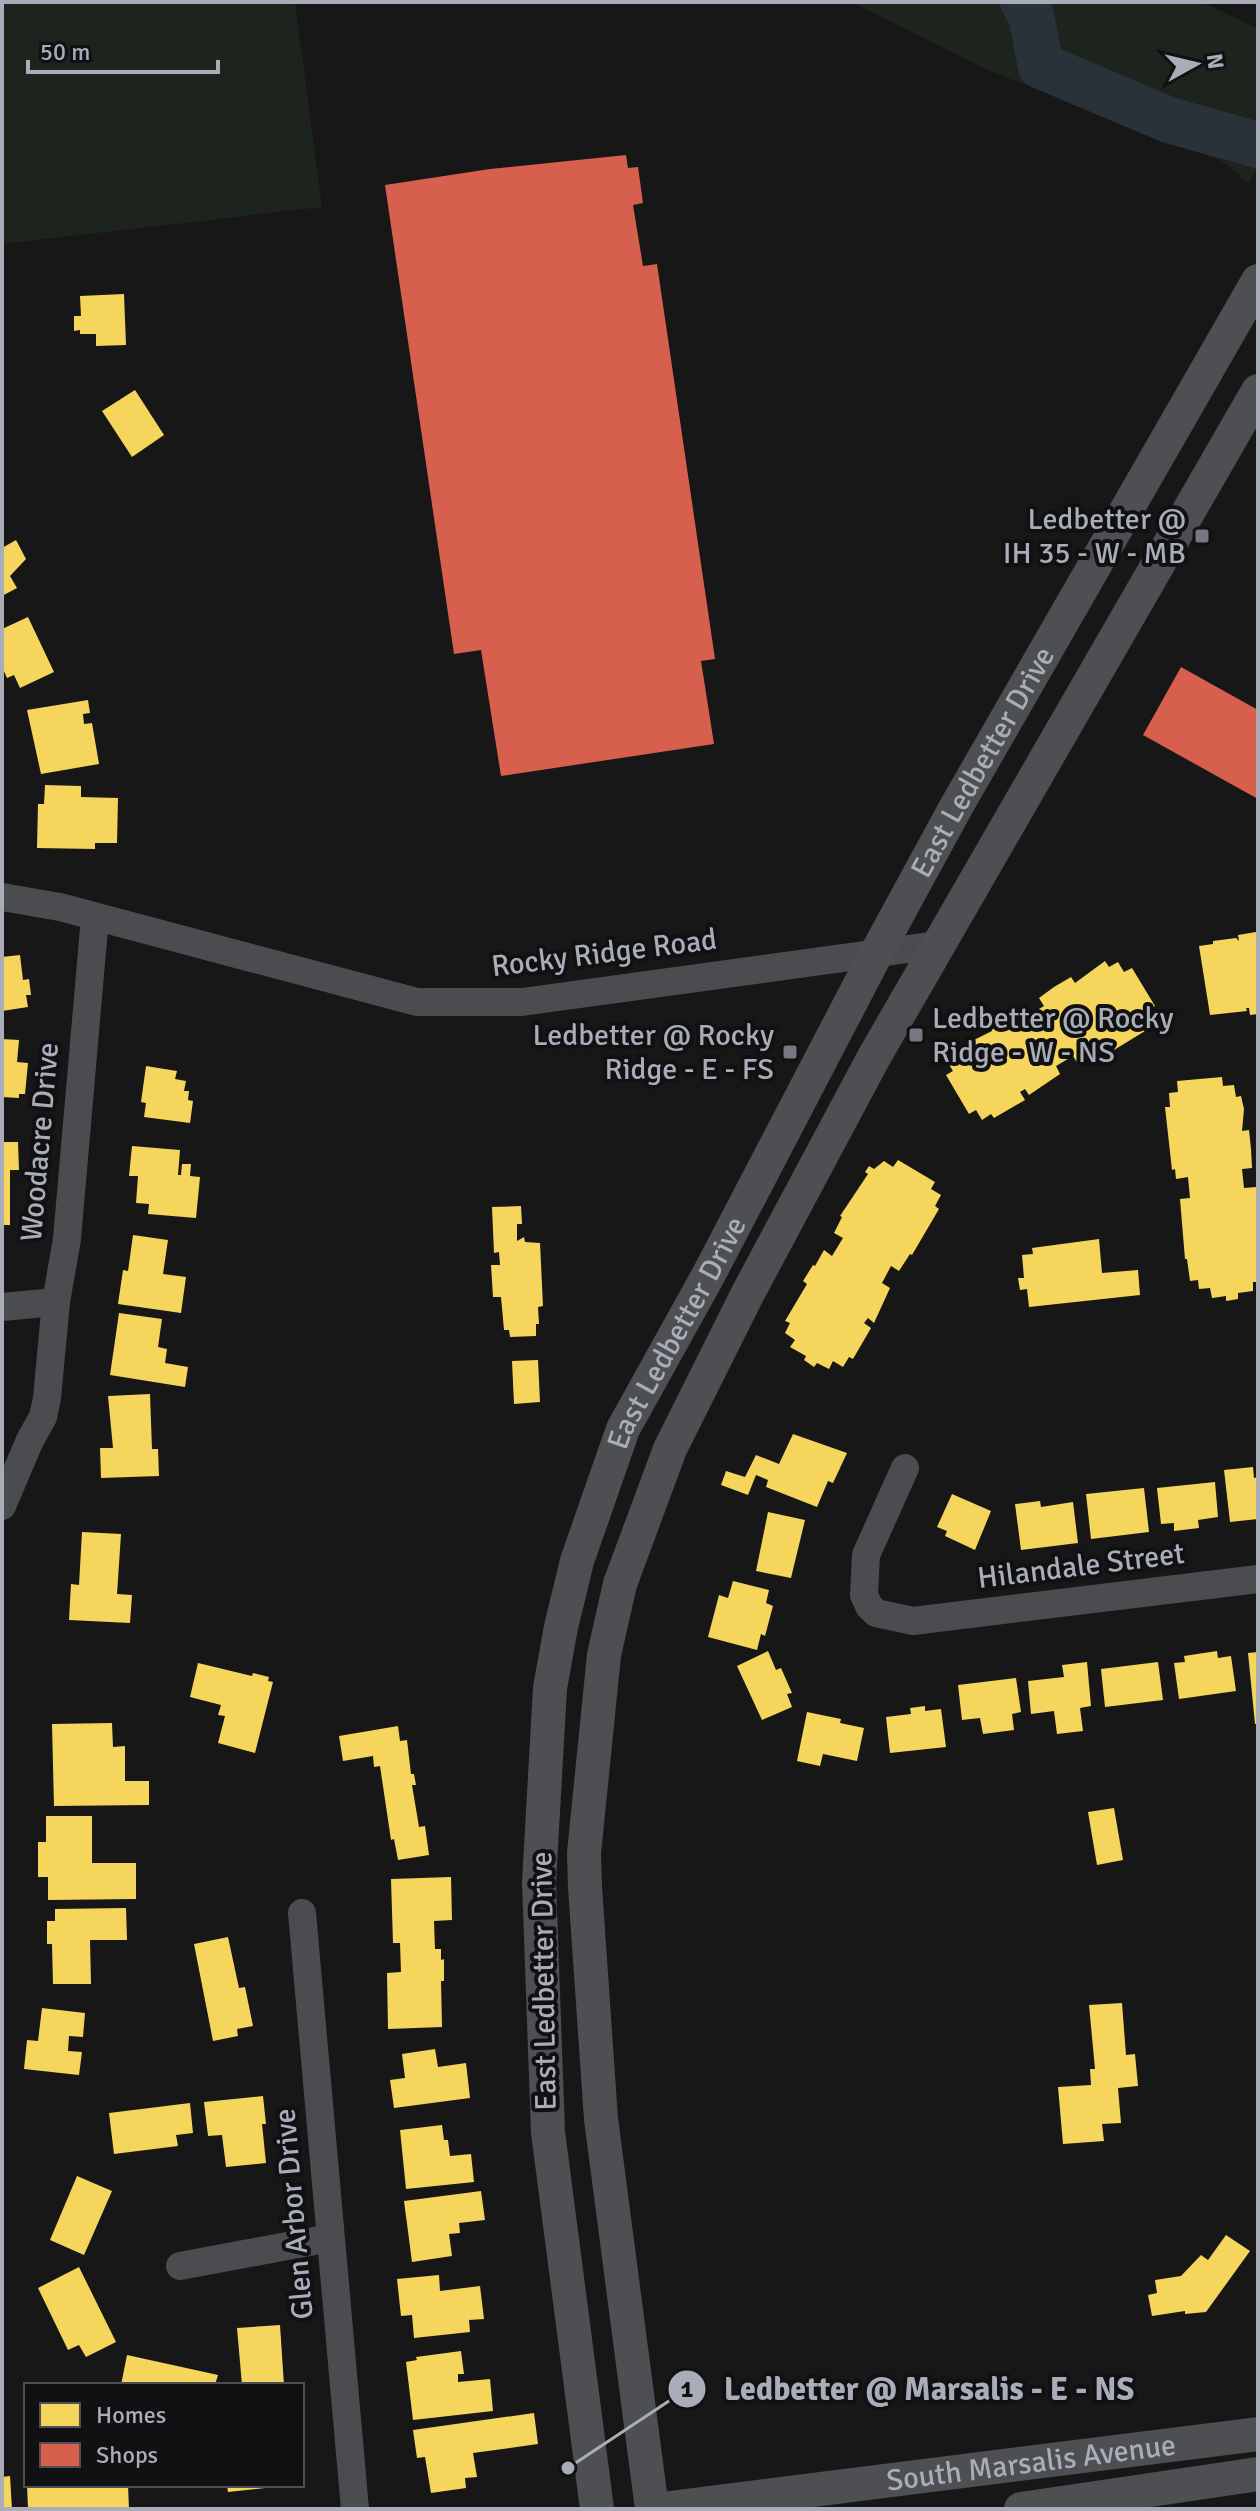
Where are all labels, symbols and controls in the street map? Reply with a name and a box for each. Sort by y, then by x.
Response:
scale bar [28,24,218,74]
north arrow [1156,24,1236,104]
text: 50 m [40,37,90,67]
text: N [1201,52,1230,71]
place label: Ledbetter @ IH 35 - W - MB [1003,501,1186,572]
marker: Ledbetter @ IH 35 - W - MB [1193,527,1211,545]
street label: East Ledbetter Drive [903,640,1063,884]
street label: Rocky Ridge Road [489,921,719,985]
place label: Ledbetter @ Rocky Ridge - W - NS [932,1000,1174,1071]
place label: Ledbetter @ Rocky Ridge - E - FS [532,1017,774,1088]
marker: Ledbetter @ Rocky Ridge - W - NS [907,1026,925,1044]
street label: Woodacre Drive [13,1041,67,1243]
marker: Ledbetter @ Rocky Ridge - E - FS [781,1043,799,1061]
street label: East Ledbetter Drive [599,1210,754,1454]
street label: Hilandale Street [975,1535,1187,1597]
street label: East Ledbetter Drive [523,1851,565,2111]
street label: Glen Arbor Drive [266,2107,322,2321]
callout: Ledbetter @ Marsalis - E - NS [667,2361,1150,2417]
text: Ledbetter @ Marsalis - E - NS [724,2370,1134,2409]
text: 1 [681,2374,694,2404]
legend [24,2383,304,2487]
text: Homes [96,2400,166,2430]
street label: South Marsalis Avenue [884,2426,1178,2499]
text: Shops [96,2440,158,2470]

